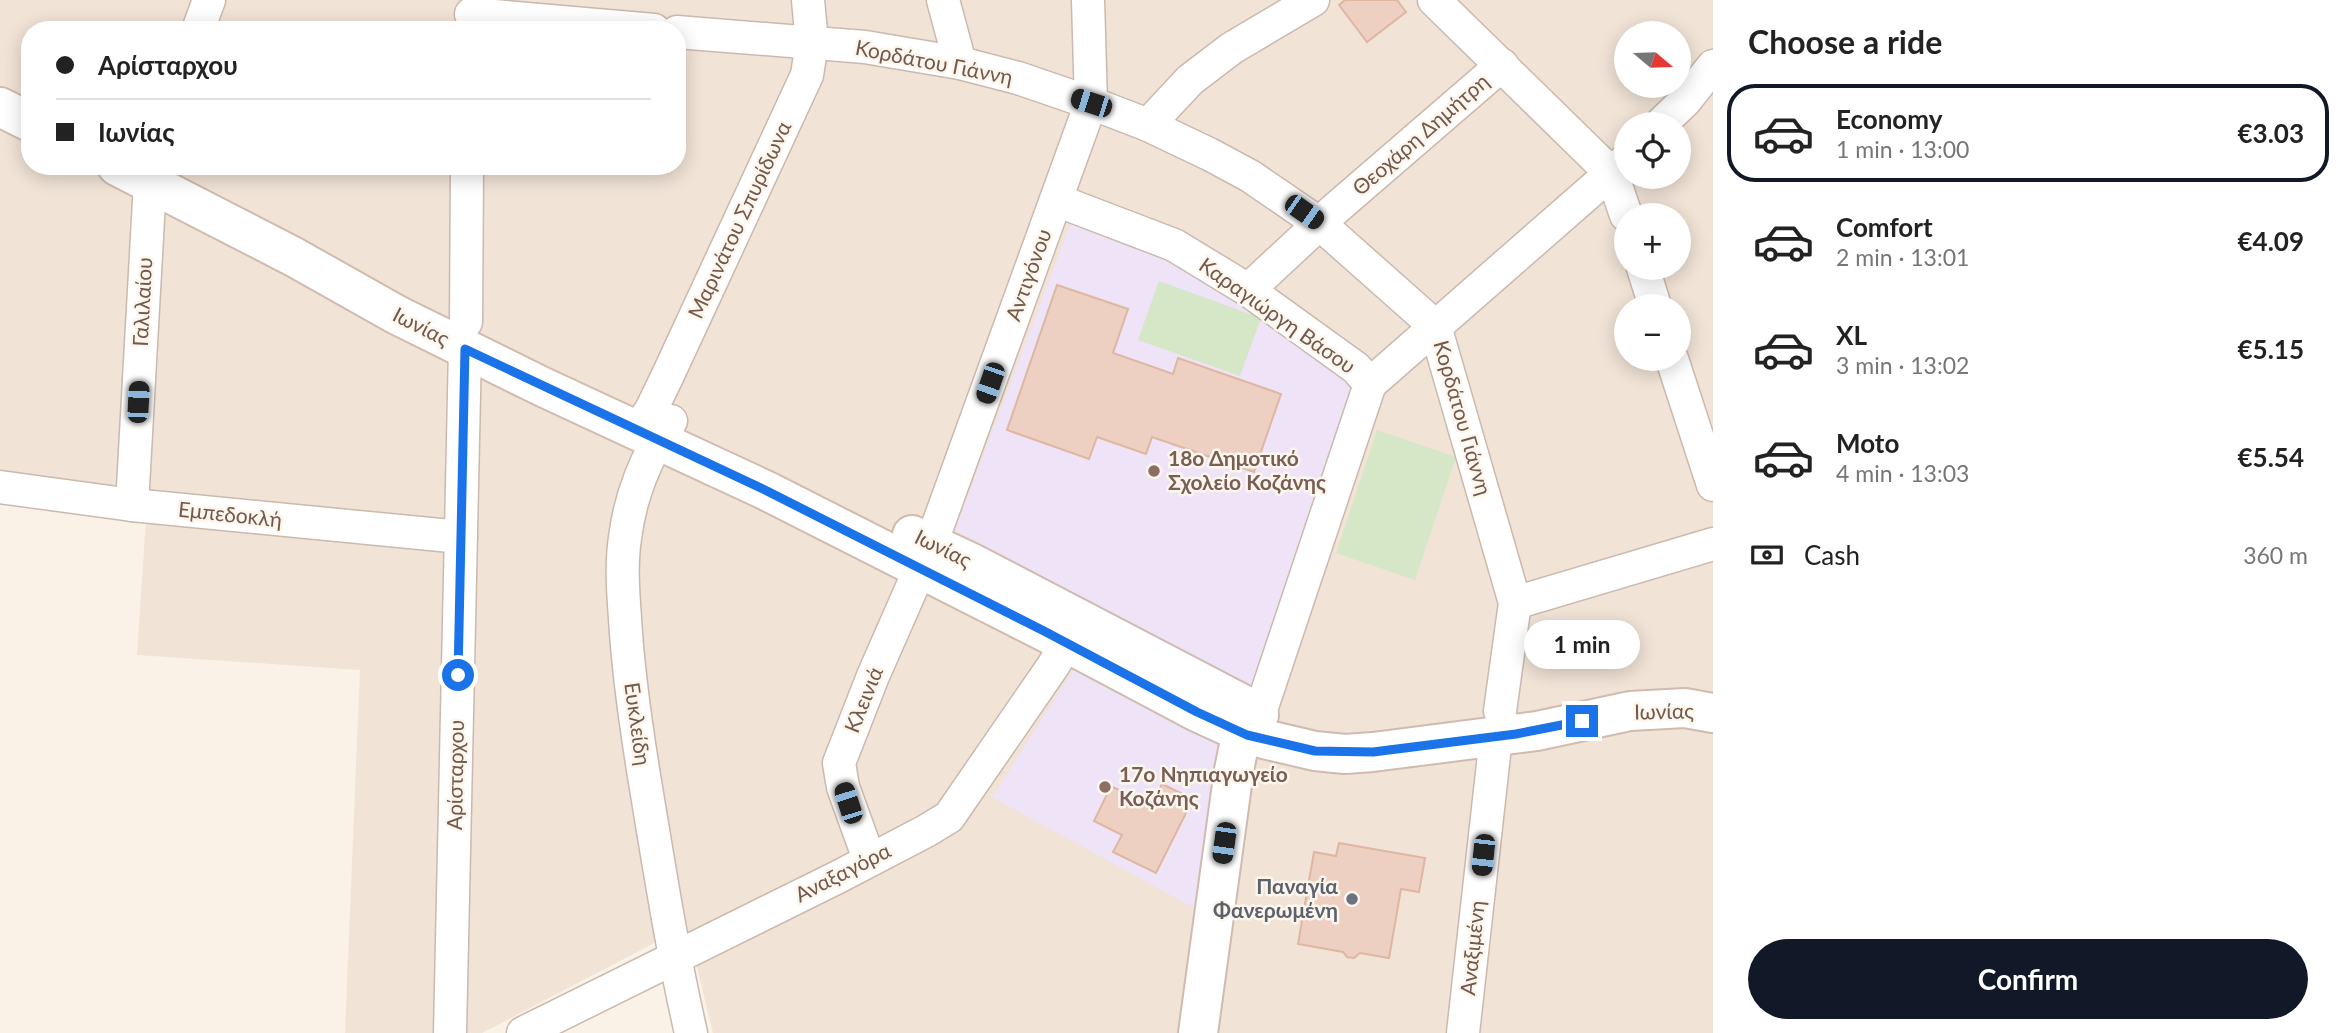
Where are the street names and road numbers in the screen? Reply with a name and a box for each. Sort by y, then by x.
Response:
street label: Κορδάτου Γιάννη [853,34,1015,89]
street label: Θεοχάρη Δημήτρη [1347,68,1493,200]
street label: Μαρινάτου Σπυρίδωνα [682,116,796,322]
street label: Αντιγόνου [999,225,1056,324]
street label: Καραγιώργη Βάσου [1195,251,1361,378]
street label: Γαλιλαίου [127,257,156,347]
street label: Ιωνίας [389,301,454,351]
street label: Κορδάτου Γιάννη [1429,337,1497,498]
street label: Εμπεδοκλή [177,496,283,531]
street label: Ιωνίας [911,523,976,572]
street label: Κλεινιά [838,662,887,736]
street label: Ευκλείδη [620,681,657,767]
street label: Ιωνίας [1634,697,1694,724]
street label: Αρίσταρχου [441,720,468,830]
street label: Αναξαγόρα [790,837,895,906]
street label: Αναξιμένη [1454,899,1489,997]

